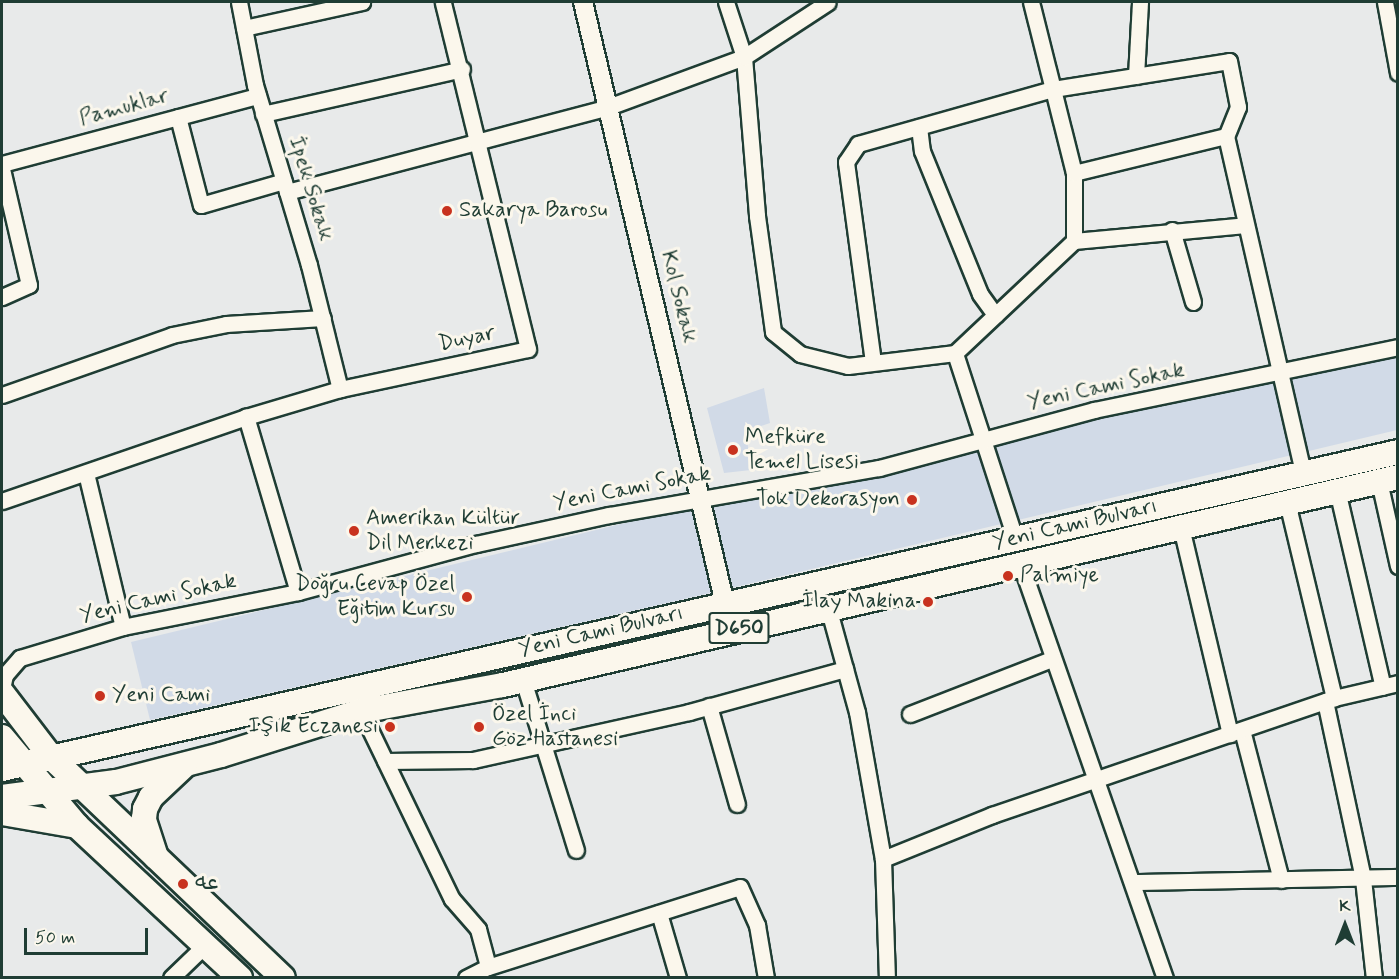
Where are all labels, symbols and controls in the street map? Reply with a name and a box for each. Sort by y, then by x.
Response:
street label: Pamuklar [77,83,171,133]
street label: İpek Sokak [282,135,338,243]
place label: Sakarya Barosu [459,198,608,224]
marker: Sakarya Barosu [440,204,454,218]
street label: Kol Sokak [654,249,702,345]
street label: Duyar [436,320,498,358]
street label: Yeni Cami Sokak [1023,357,1189,417]
place label: Mefküre Temel Lisesi [745,424,858,476]
marker: Mefküre Temel Lisesi [726,443,740,457]
street label: Yeni Cami Sokak [549,460,715,518]
place label: Tok Dekorasyon [746,487,900,513]
marker: Tok Dekorasyon [905,493,919,507]
street label: Yeni Cami Bulvarı [988,493,1162,557]
place label: Amerikan Kültür Dil Merkezi [366,505,520,556]
marker: Amerikan Kültür Dil Merkezi [347,524,361,538]
place label: Palmiye [1020,563,1099,589]
street label: Yeni Cami Sokak [76,568,240,630]
marker: Palmiye [1001,569,1015,583]
place label: Doğru Cevap Özel Eğitim Kursu [293,571,455,622]
place label: İlay Makina [793,589,916,615]
marker: Doğru Cevap Özel Eğitim Kursu [460,590,474,604]
marker: İlay Makina [921,595,935,609]
street label: Yeni Cami Bulvarı [514,600,688,664]
road number: D650 [708,610,771,646]
place label: Yeni Cami [112,683,214,709]
marker: Yeni Cami [93,689,107,703]
place label: Özel İnci Göz Hastanesi [492,701,620,752]
place label: Işık Eczanesi [242,714,378,740]
marker: Özel İnci Göz Hastanesi [470,718,488,736]
marker: Işık Eczanesi [383,720,397,734]
place label: عه [195,871,219,897]
marker: عه [176,877,190,891]
north arrow [1315,895,1375,955]
text: K [1339,896,1351,917]
scale bar [27,916,152,954]
text: 50 m [35,926,75,950]

